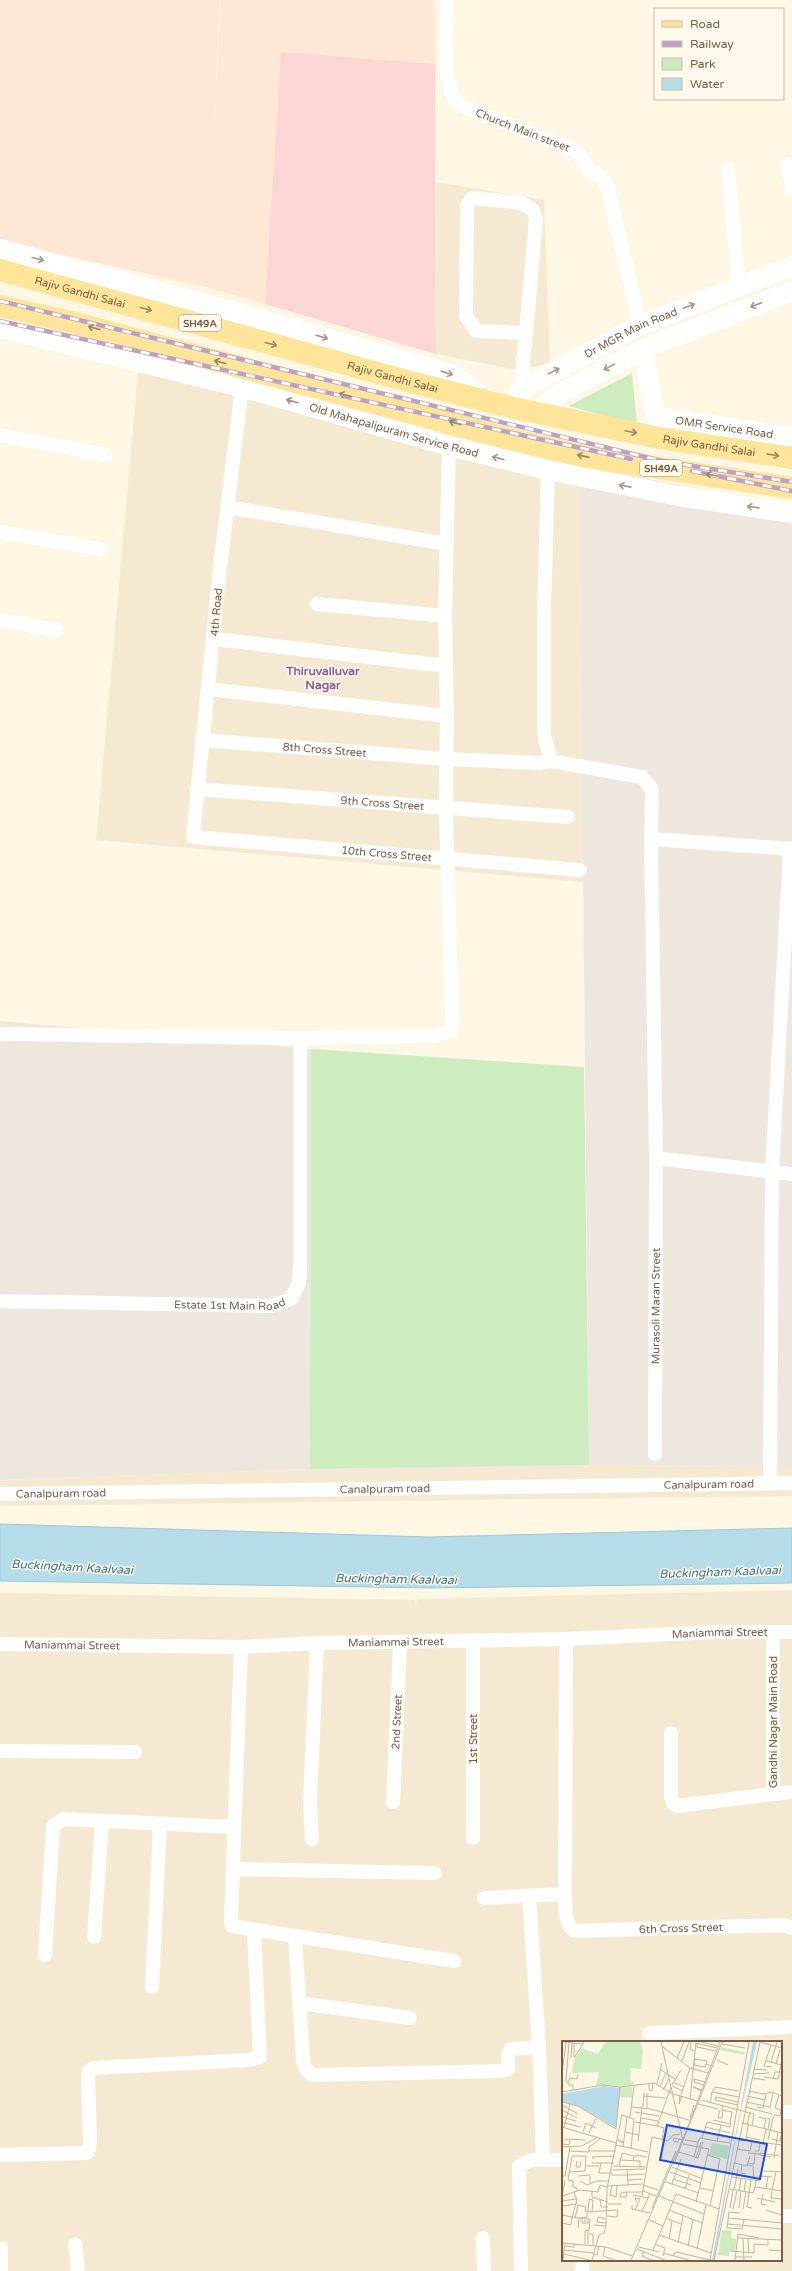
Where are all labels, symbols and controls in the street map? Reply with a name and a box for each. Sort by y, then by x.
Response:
legend [654,8,784,100]
text: Road [690,17,720,31]
text: Railway [690,37,734,51]
text: Park [690,57,716,71]
text: Water [690,77,725,91]
street label: Church Main street [474,106,571,155]
one-way arrow [31,256,44,264]
street label: Rajiv Gandhi Salai [33,274,127,311]
one-way arrow [683,302,695,309]
one-way arrow [750,302,762,310]
one-way arrow [139,305,152,313]
street label: Dr MGR Main Road [582,305,679,361]
road number: SH49A [179,315,221,331]
one-way arrow [88,324,101,331]
one-way arrow [316,334,329,341]
one-way arrow [264,341,277,349]
one-way arrow [213,358,226,365]
street label: Rajiv Gandhi Salai [346,359,439,396]
one-way arrow [603,364,615,372]
one-way arrow [548,367,560,375]
one-way arrow [441,370,454,377]
one-way arrow [339,391,352,399]
one-way arrow [286,397,299,405]
street label: Old Mahapalipuram Service Road [308,401,480,460]
street label: OMR Service Road [674,414,774,441]
one-way arrow [448,419,461,426]
one-way arrow [624,429,637,437]
street label: Rajiv Gandhi Salai [662,433,756,459]
one-way arrow [577,452,590,460]
one-way arrow [766,452,779,460]
one-way arrow [492,454,505,461]
road number: SH49A [640,460,682,476]
one-way arrow [706,471,719,479]
one-way arrow [619,481,632,489]
one-way arrow [747,503,760,511]
street label: 4th Road [208,587,225,637]
district label: Thiruvalluvar Nagar [285,664,360,693]
street label: 8th Cross Street [282,740,367,760]
street label: 9th Cross Street [340,794,425,813]
street label: 10th Cross Street [341,844,432,864]
street label: Murasoli Maran Street [649,1248,663,1364]
street label: Estate 1st Main Road [174,1296,287,1313]
street label: Canalpuram road [664,1478,754,1492]
street label: Canalpuram road [340,1482,430,1496]
street label: Canalpuram road [16,1487,106,1501]
water label: Buckingham Kaalvaai [11,1557,135,1577]
water label: Buckingham Kaalvaai [659,1563,783,1581]
water label: Buckingham Kaalvaai [335,1571,459,1587]
street label: Maniammai Street [671,1626,768,1641]
street label: Maniammai Street [348,1635,444,1650]
street label: Maniammai Street [24,1638,120,1652]
street label: Gandhi Nagar Main Road [767,1656,780,1788]
street label: 2nd Street [389,1694,405,1750]
street label: 1st Street [467,1714,480,1764]
street label: 6th Cross Street [639,1921,723,1936]
inset map [562,2041,782,2261]

